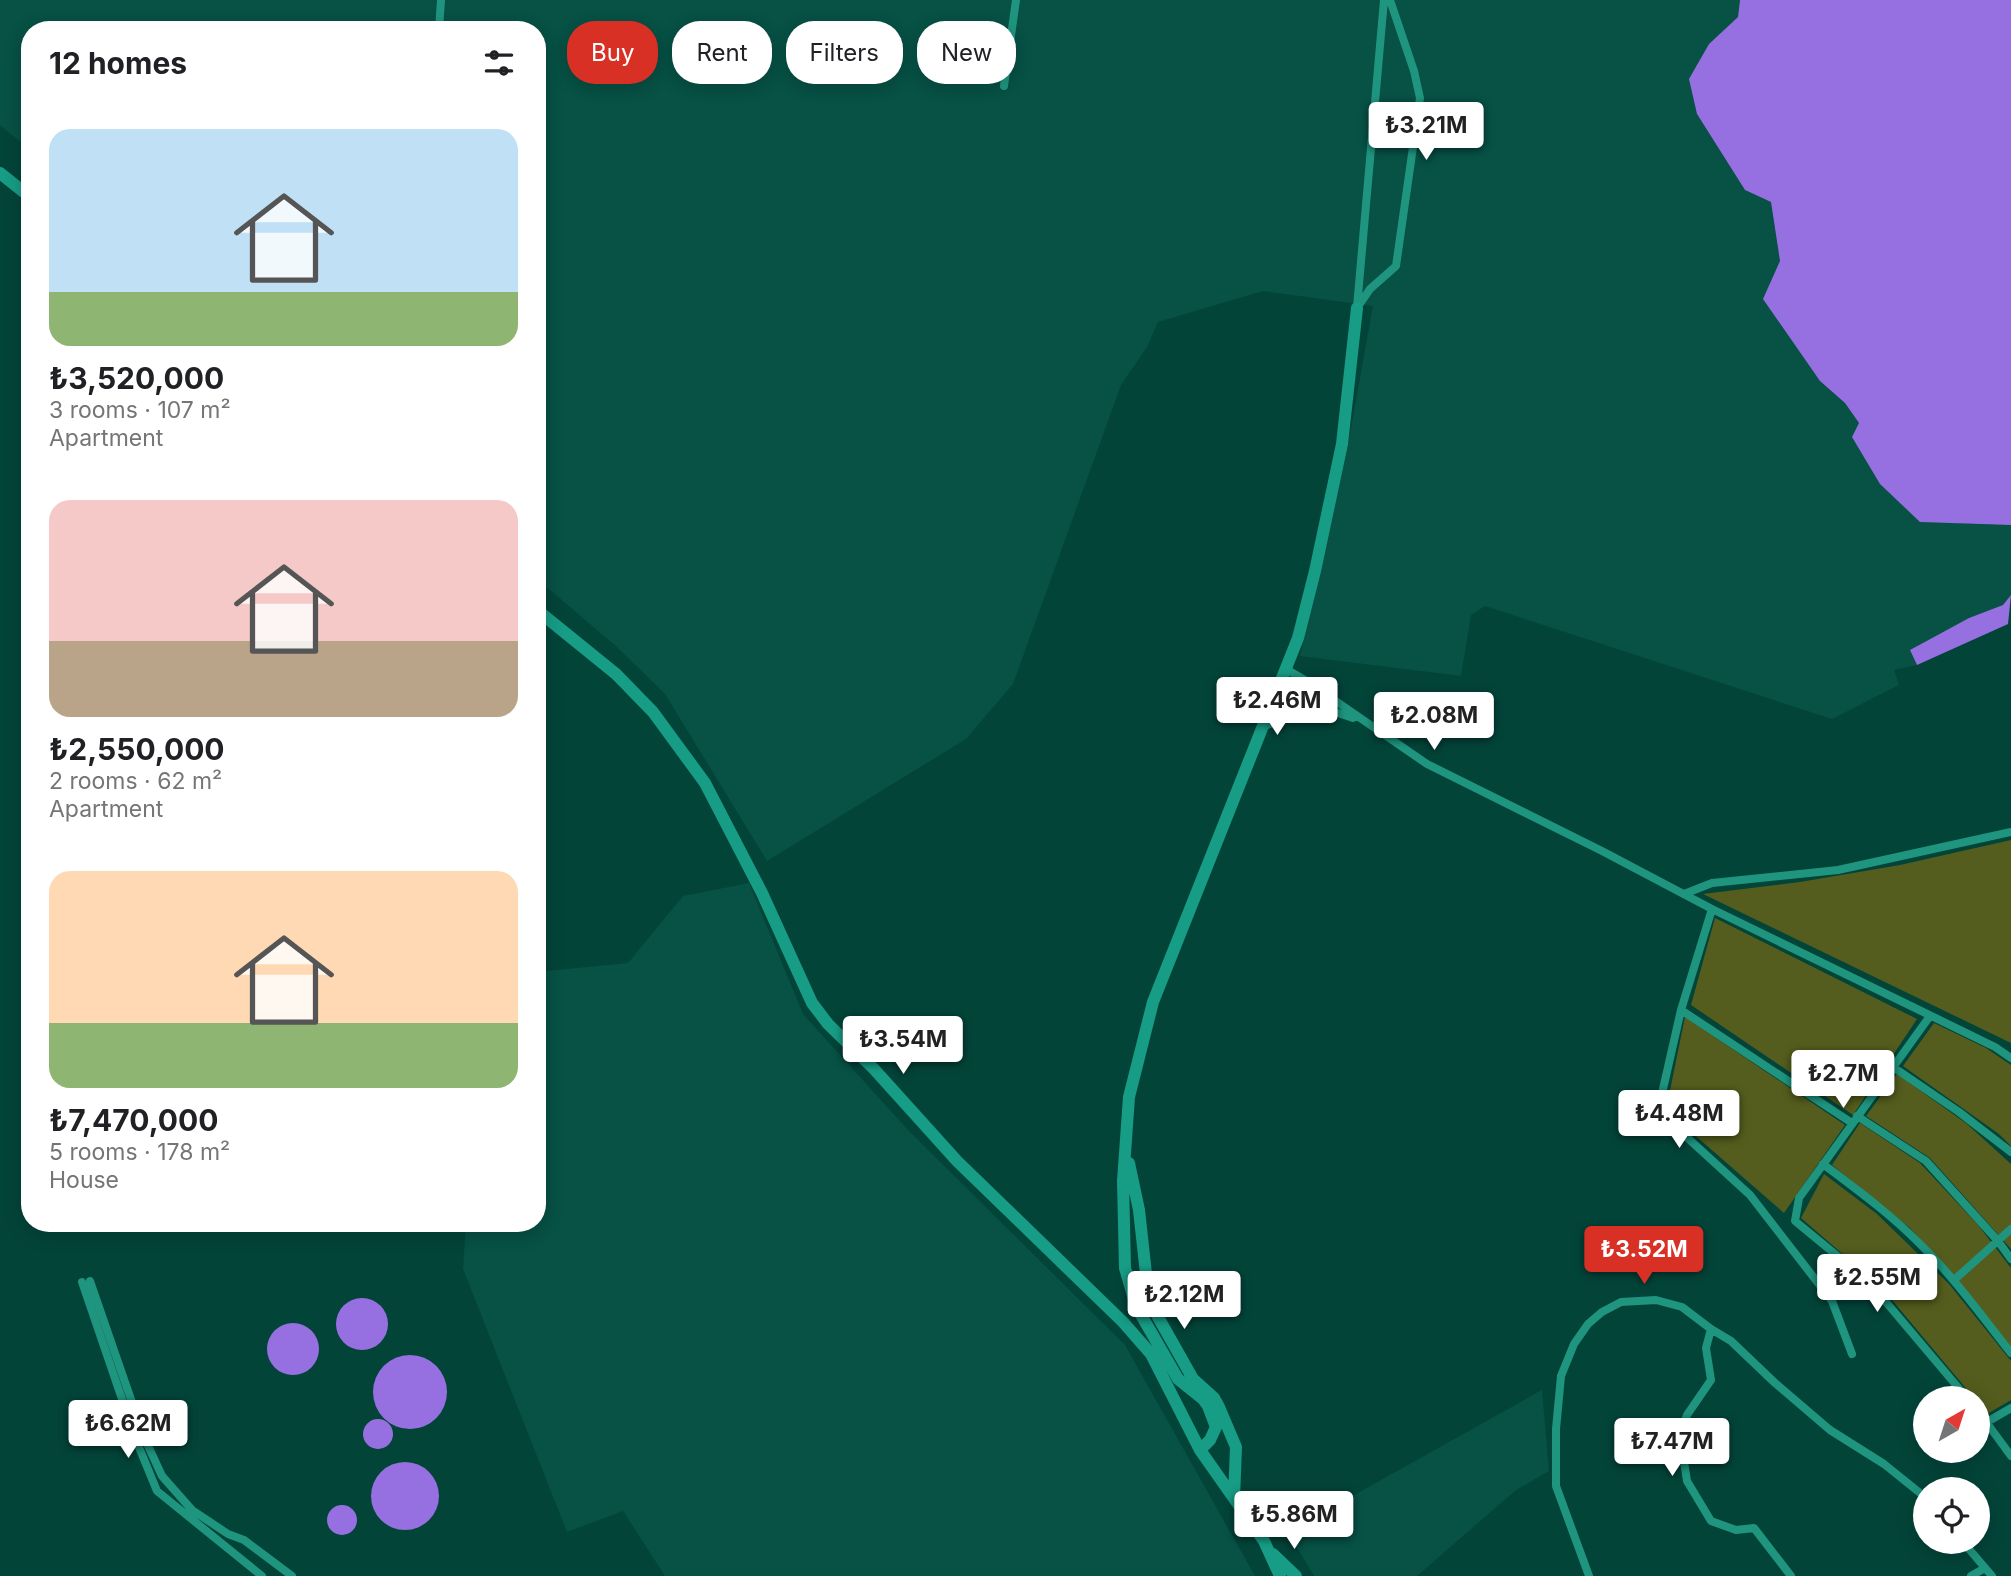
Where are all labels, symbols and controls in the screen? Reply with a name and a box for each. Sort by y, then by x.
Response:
chip: Buy [567,21,658,84]
chip: Rent [672,21,772,84]
chip: Filters [786,21,903,84]
chip: New [917,21,1016,84]
icon: filters [480,44,518,82]
text: 12 homes [49,45,187,81]
pin: ₺3.21M [1369,102,1483,162]
text: ₺3.21M [1385,111,1467,139]
icon: home [221,175,347,301]
text: ₺3,520,000 [49,360,224,396]
text: 3 rooms · 107 m² [49,396,231,424]
text: Apartment [49,424,163,452]
icon: home [221,546,347,672]
pin: ₺2.46M [1220,678,1334,737]
text: ₺2.46M [1233,686,1321,714]
pin: ₺2.08M [1377,692,1491,752]
text: ₺2.08M [1390,701,1478,729]
text: ₺2,550,000 [49,731,225,767]
text: 2 rooms · 62 m² [49,767,222,795]
text: Apartment [49,795,163,823]
icon: home [221,917,347,1043]
pin: ₺3.54M [846,1016,960,1076]
text: ₺3.54M [859,1025,947,1053]
pin: ₺2.7M [1794,1050,1892,1110]
text: ₺2.7M [1807,1059,1879,1087]
pin: ₺4.48M [1622,1090,1736,1150]
text: ₺4.48M [1634,1099,1724,1127]
text: ₺7,470,000 [49,1102,219,1138]
text: 5 rooms · 178 m² [49,1138,230,1166]
text: House [49,1166,119,1194]
pin: ₺3.52M [1587,1226,1701,1286]
text: ₺3.52M [1600,1235,1688,1263]
pin: ₺2.55M [1820,1254,1934,1314]
text: ₺2.55M [1833,1263,1921,1291]
pin: ₺2.12M [1127,1272,1241,1331]
text: ₺2.12M [1144,1280,1224,1308]
north arrow [1913,1386,1990,1463]
map controls [1913,1386,1990,1554]
pin: ₺6.62M [71,1400,185,1460]
text: ₺6.62M [85,1409,171,1437]
pin: ₺7.47M [1615,1418,1729,1478]
text: ₺7.47M [1630,1427,1714,1455]
button: locate [1913,1477,1990,1554]
pin: ₺5.86M [1237,1492,1351,1551]
text: ₺5.86M [1250,1500,1338,1528]

